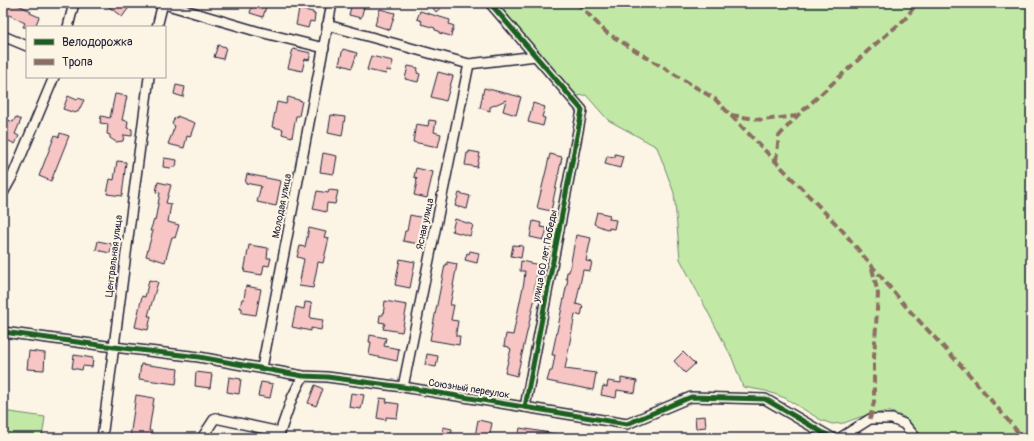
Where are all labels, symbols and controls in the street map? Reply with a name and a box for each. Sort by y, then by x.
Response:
legend [26,26,166,78]
text: Велодорожка [62,35,133,50]
text: Тропа [62,55,93,70]
street label: Молодая улица [270,172,294,239]
street label: Ясная улица [414,197,436,251]
street label: улица 60 лет Победы [530,209,560,304]
street label: Центральная улица [103,214,125,298]
street label: Союзный переулок [427,377,511,401]

